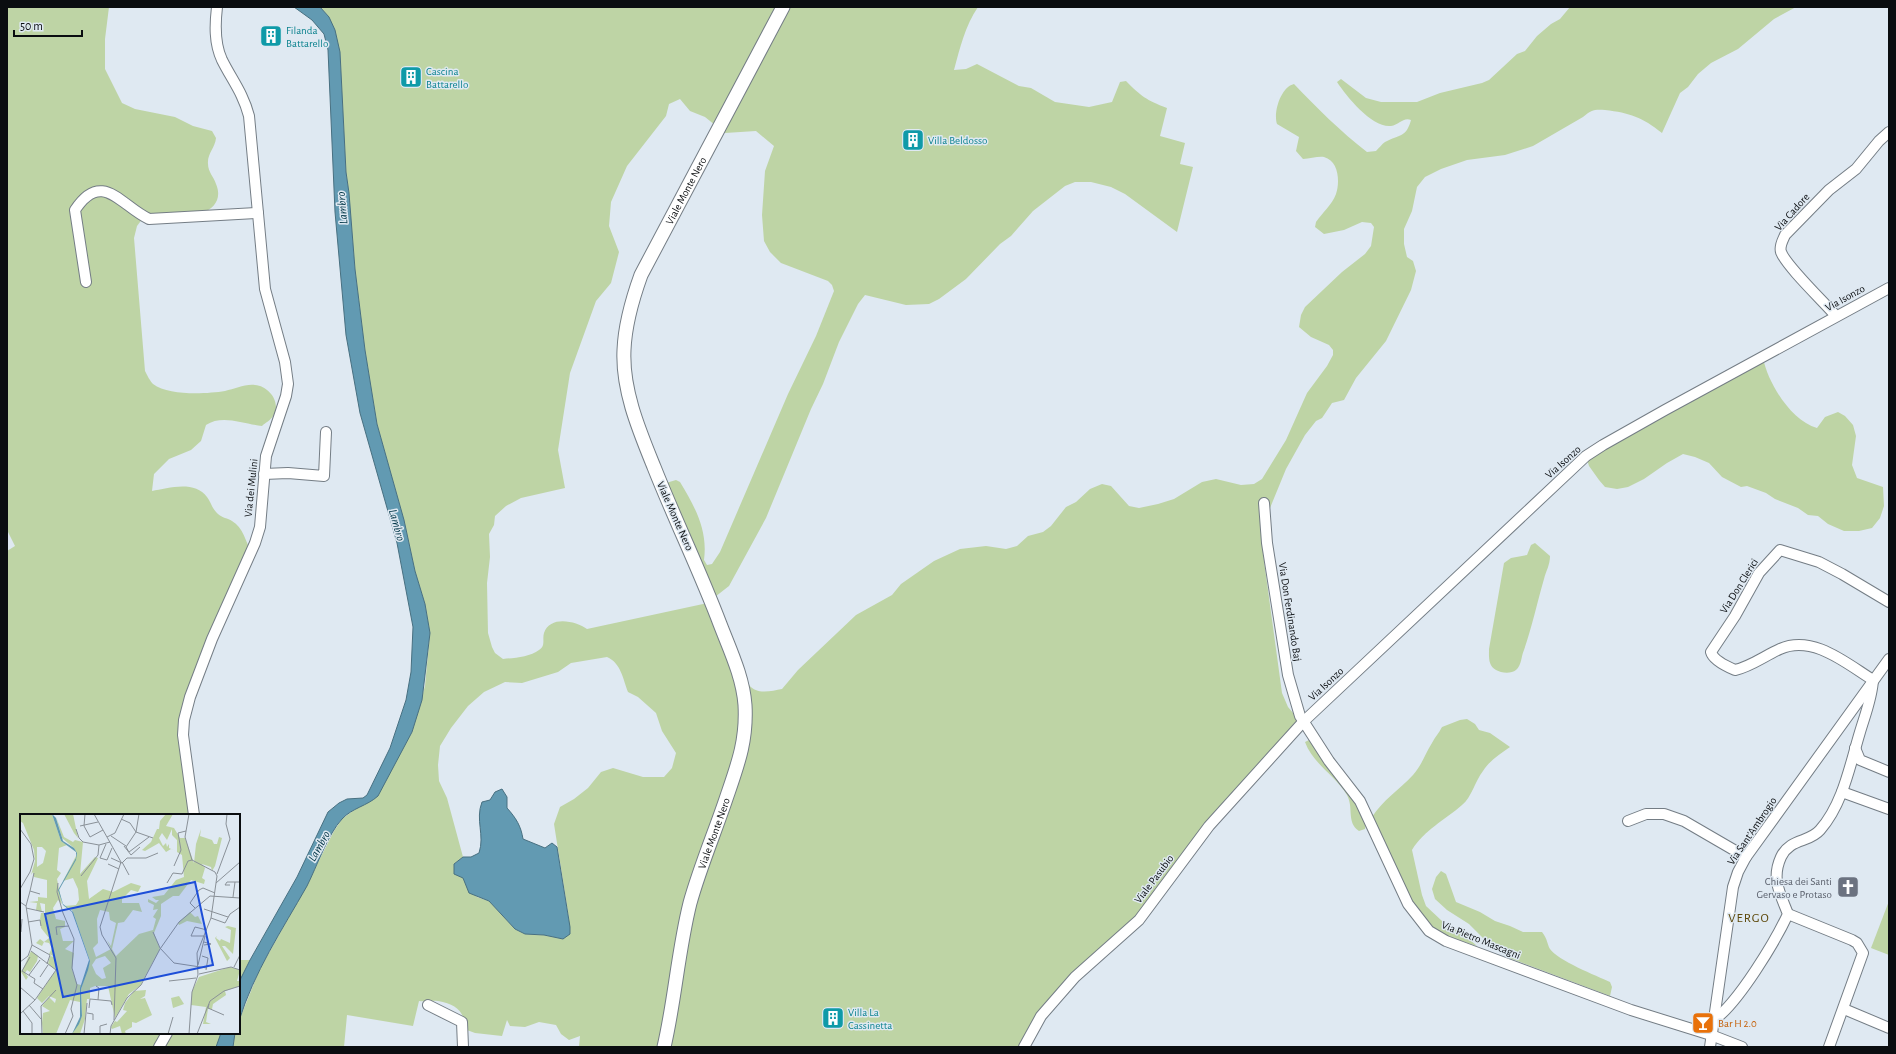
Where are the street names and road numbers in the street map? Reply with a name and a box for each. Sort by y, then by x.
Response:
street label: Viale Monte Nero [663,155,708,226]
street label: Via Cadore [1772,191,1812,233]
street label: Via Isonzo [1823,283,1867,313]
street label: Via Isonzo [1543,443,1583,481]
street label: Via dei Mulini [242,458,260,518]
street label: Viale Monte Nero [655,480,695,552]
street label: Via Don Clerici [1718,557,1760,615]
street label: Via Don Ferdinando Baj [1277,562,1303,662]
street label: Via Isonzo [1306,665,1346,703]
street label: Via Sant'Ambrogio [1725,795,1779,867]
street label: Viale Monte Nero [696,796,731,870]
street label: Viale Pasubio [1132,853,1176,905]
street label: Via Pietro Mascagni [1440,919,1522,961]

